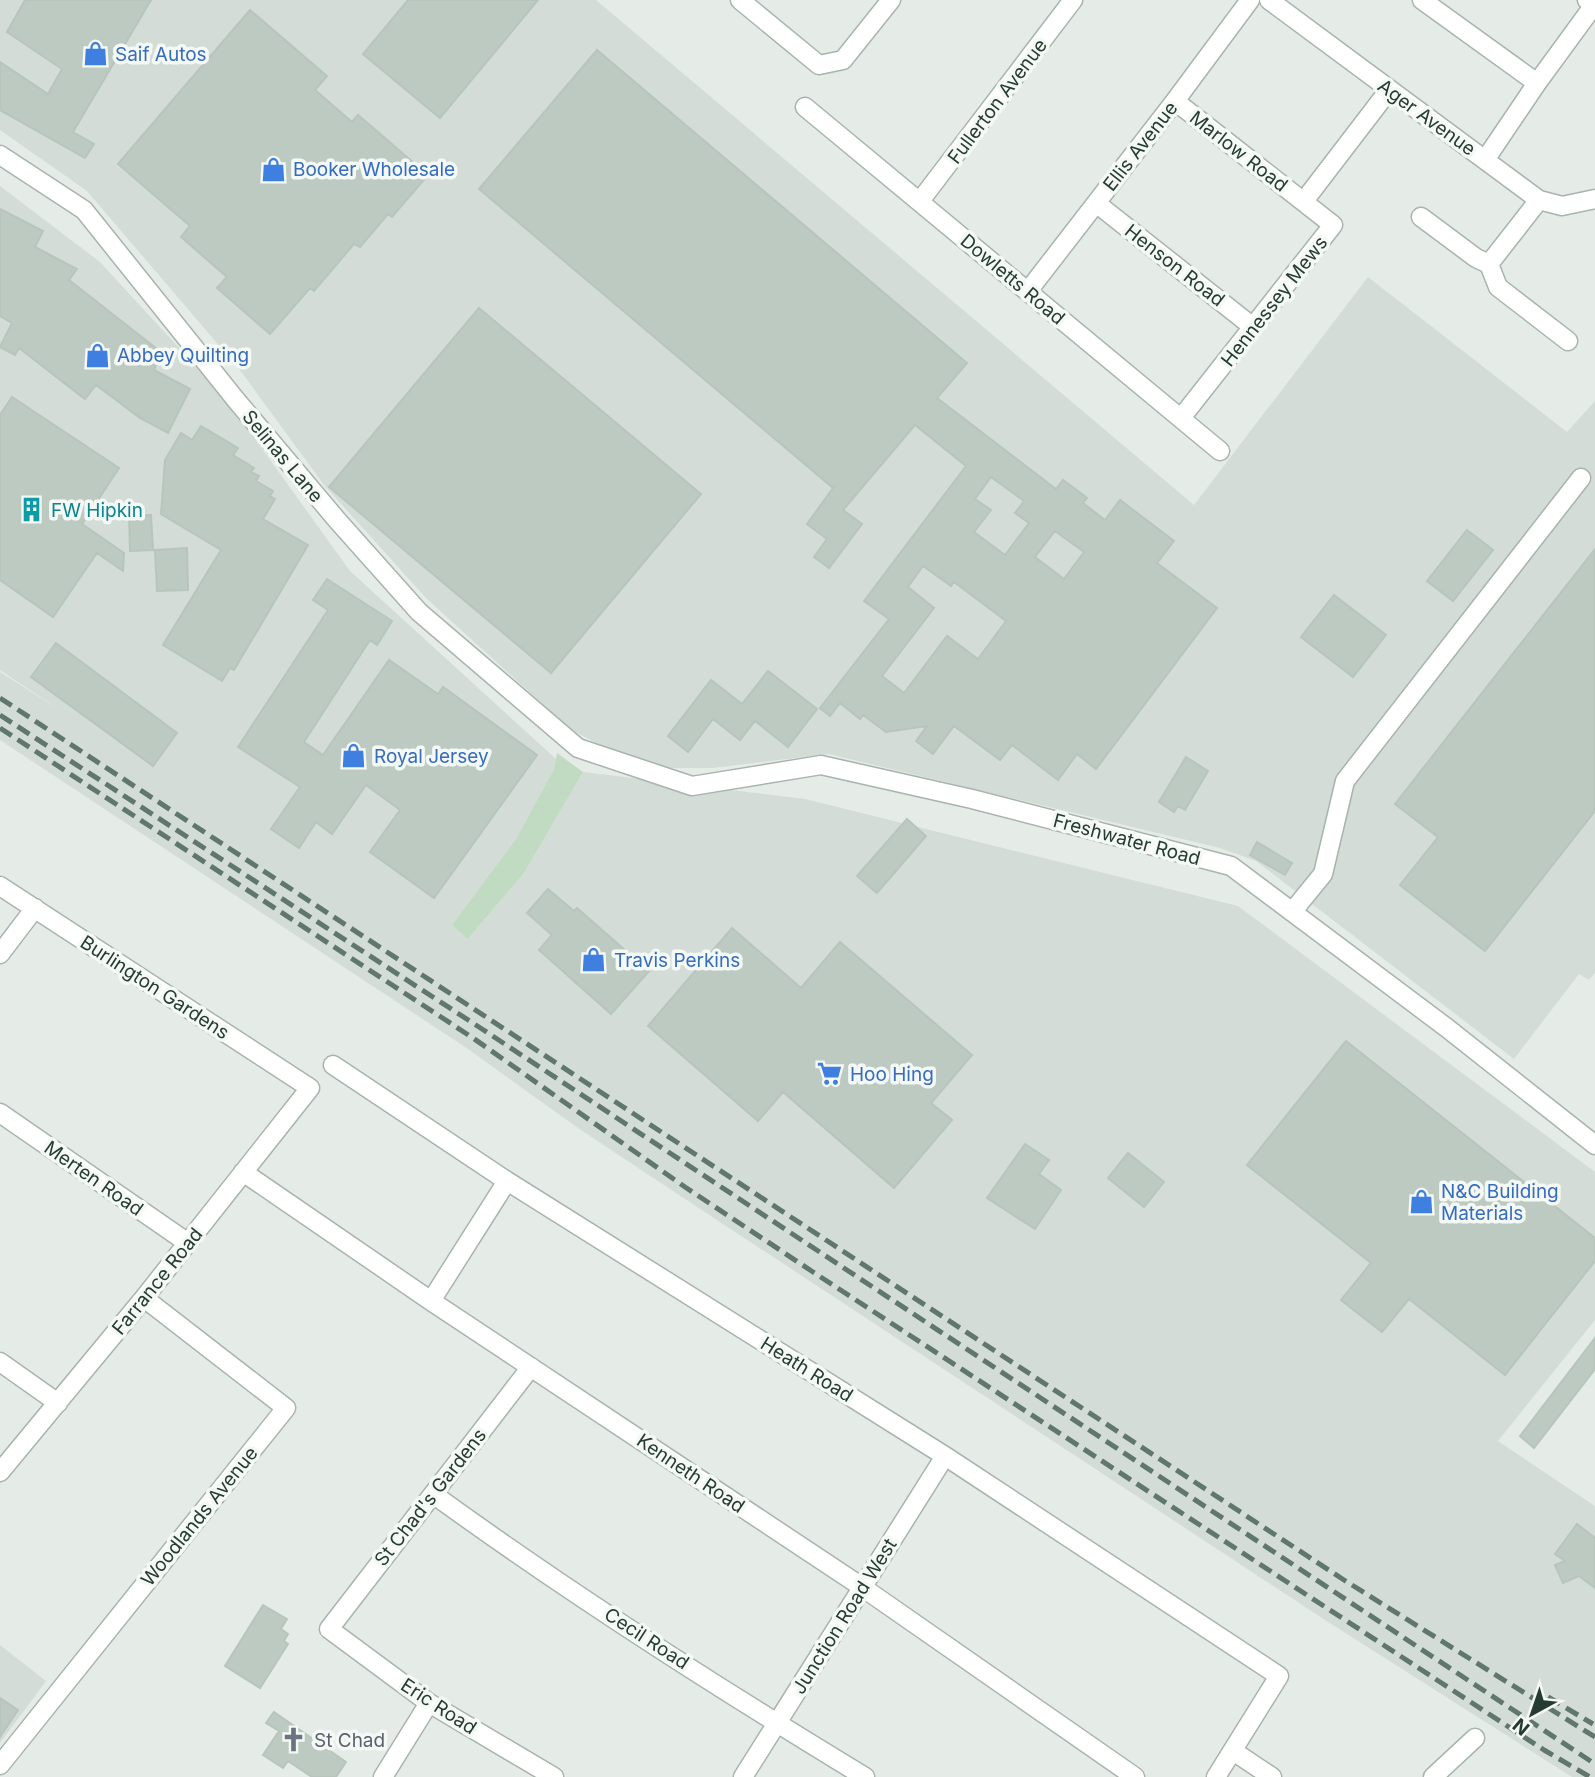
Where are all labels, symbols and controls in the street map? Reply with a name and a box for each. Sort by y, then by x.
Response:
street label: Fullerton Avenue [943,34,1052,168]
shop icon: Saif Autos [81,40,109,68]
place label: Saif Autos [115,43,207,66]
street label: Ager Avenue [1373,74,1480,161]
street label: Ellis Avenue [1098,97,1182,196]
street label: Marlow Road [1185,106,1292,197]
shop icon: Booker Wholesale [259,155,287,183]
place label: Booker Wholesale [293,158,455,181]
street label: Henson Road [1120,219,1229,311]
street label: Dowletts Road [956,229,1069,330]
street label: Hennessey Mews [1216,232,1332,371]
shop icon: Abbey Quilting [83,341,111,369]
place label: Abbey Quilting [117,344,249,367]
street label: Selinas Lane [237,405,328,507]
building icon: FW Hipkin [17,496,45,524]
place label: FW Hipkin [51,499,143,522]
shop icon: Royal Jersey [340,742,368,770]
place label: Royal Jersey [374,745,489,768]
street label: Freshwater Road [1051,809,1203,870]
street label: Burlington Gardens [76,931,233,1044]
shop icon: Travis Perkins [580,946,608,974]
place label: Travis Perkins [614,949,740,972]
supermarket icon: Hoo Hing [816,1060,844,1088]
place label: Hoo Hing [850,1063,934,1086]
street label: Merten Road [40,1136,147,1221]
place label: N&C Building Materials [1441,1180,1559,1225]
shop icon: N&C Building Materials [1407,1188,1435,1216]
street label: Farrance Road [107,1223,208,1339]
street label: Heath Road [756,1332,857,1407]
street label: St Chad's Gardens [370,1424,491,1571]
street label: Kenneth Road [632,1429,749,1518]
street label: Woodlands Avenue [136,1442,263,1591]
street label: Junction Road West [787,1534,902,1698]
street label: Cecil Road [600,1603,693,1674]
street label: Eric Road [397,1673,481,1739]
north arrow [1497,1679,1567,1749]
text: N [1508,1713,1534,1740]
church icon: St Chad [280,1726,308,1754]
place label: St Chad [314,1729,385,1752]

